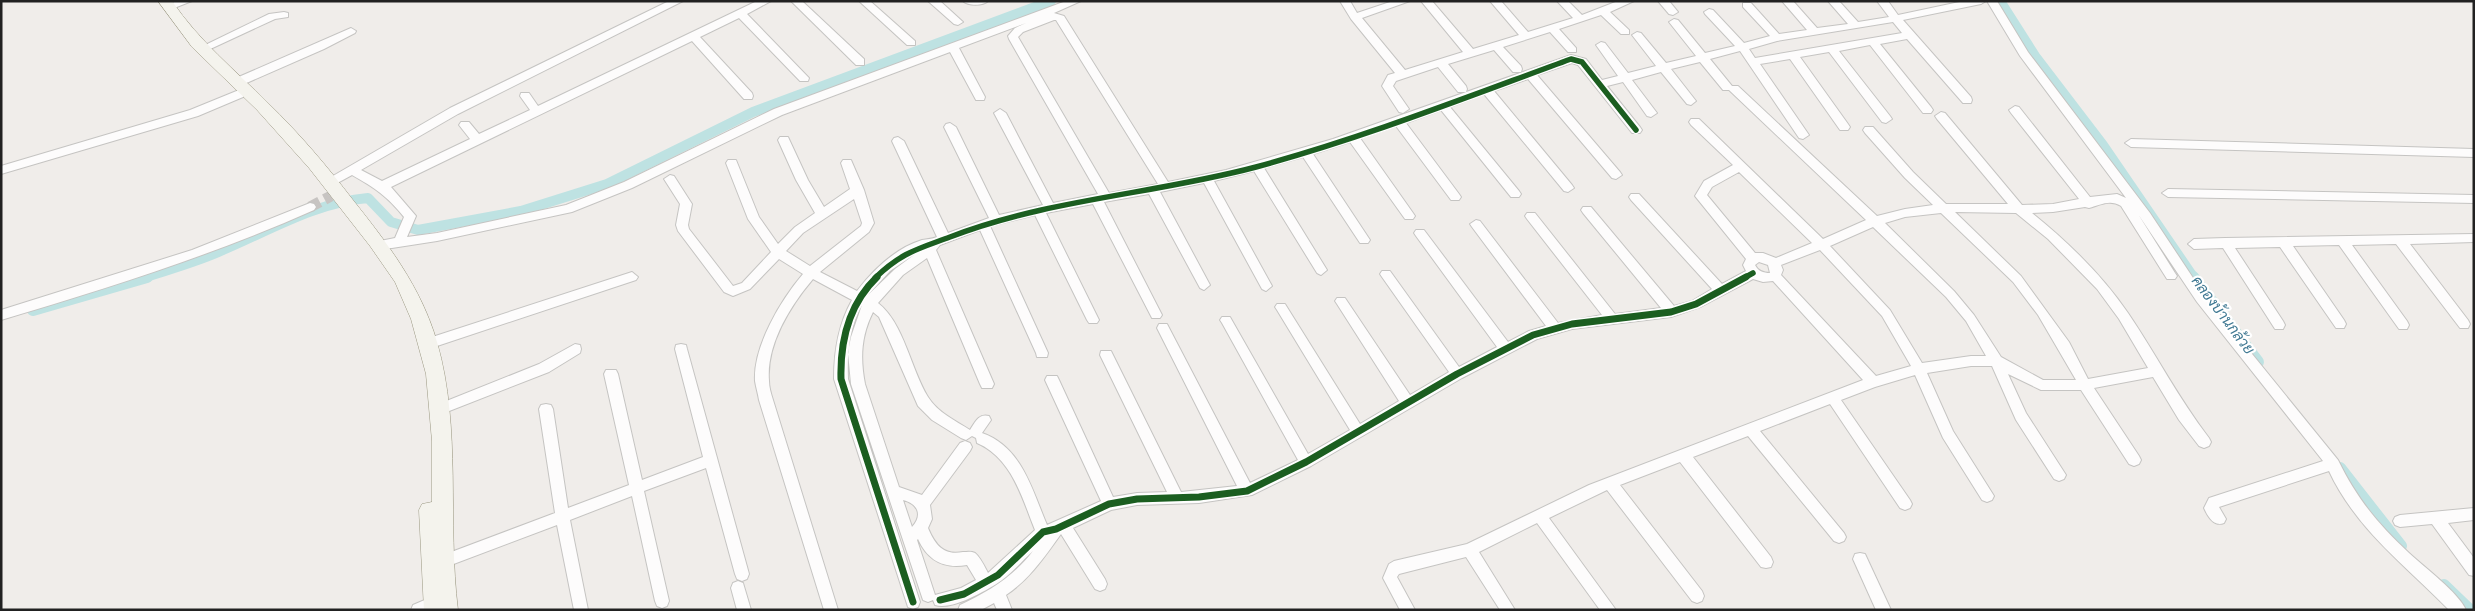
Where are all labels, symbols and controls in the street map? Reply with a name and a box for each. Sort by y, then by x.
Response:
water label: คลองบ้านกล้วย [2188,272,2259,358]

